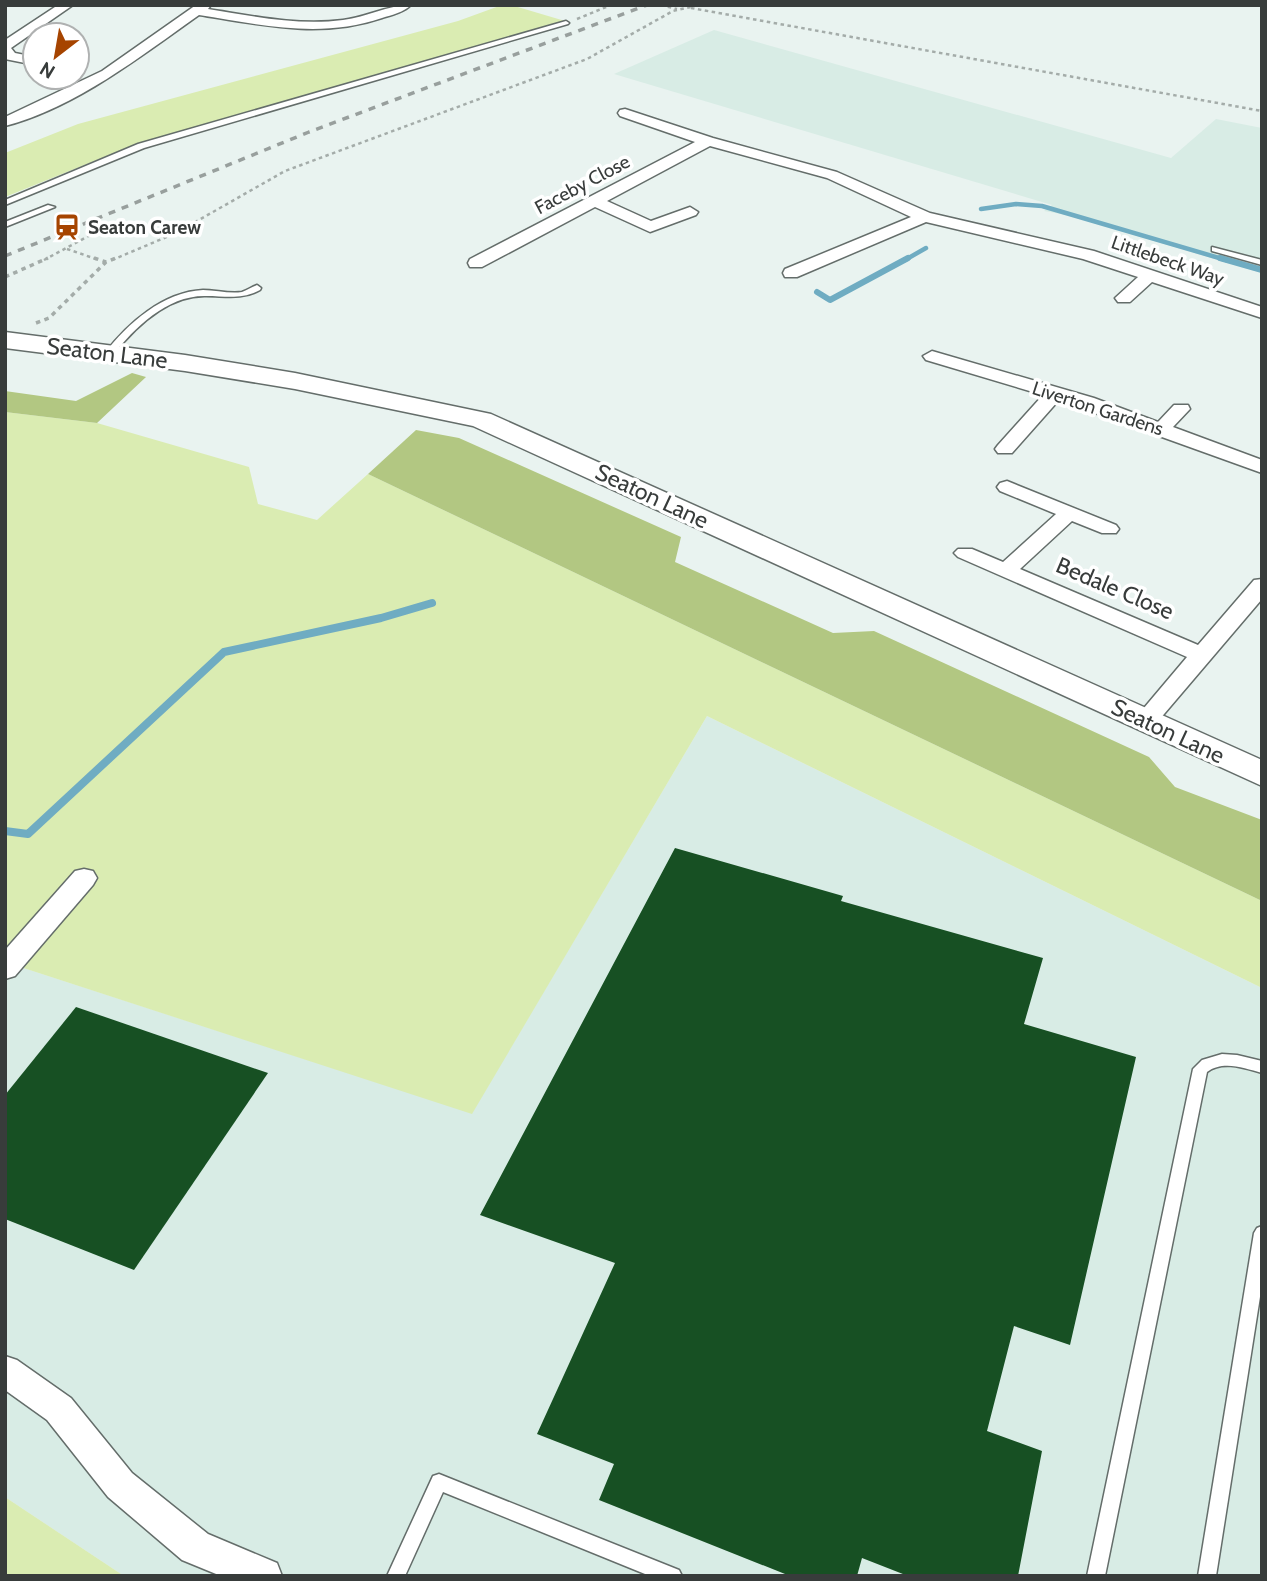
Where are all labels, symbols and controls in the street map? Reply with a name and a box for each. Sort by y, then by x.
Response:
north arrow [21,21,91,91]
text: N [36,57,59,83]
street label: Faceby Close [531,150,634,219]
station icon: Seaton Carew [52,212,82,242]
place label: Seaton Carew [88,216,201,239]
street label: Littlebeck Way [1108,230,1228,291]
street label: Seaton Lane [45,332,169,374]
street label: Liverton Gardens [1029,376,1166,441]
street label: Seaton Lane [591,458,713,534]
street label: Bedale Close [1052,551,1178,625]
street label: Seaton Lane [1107,693,1229,769]

